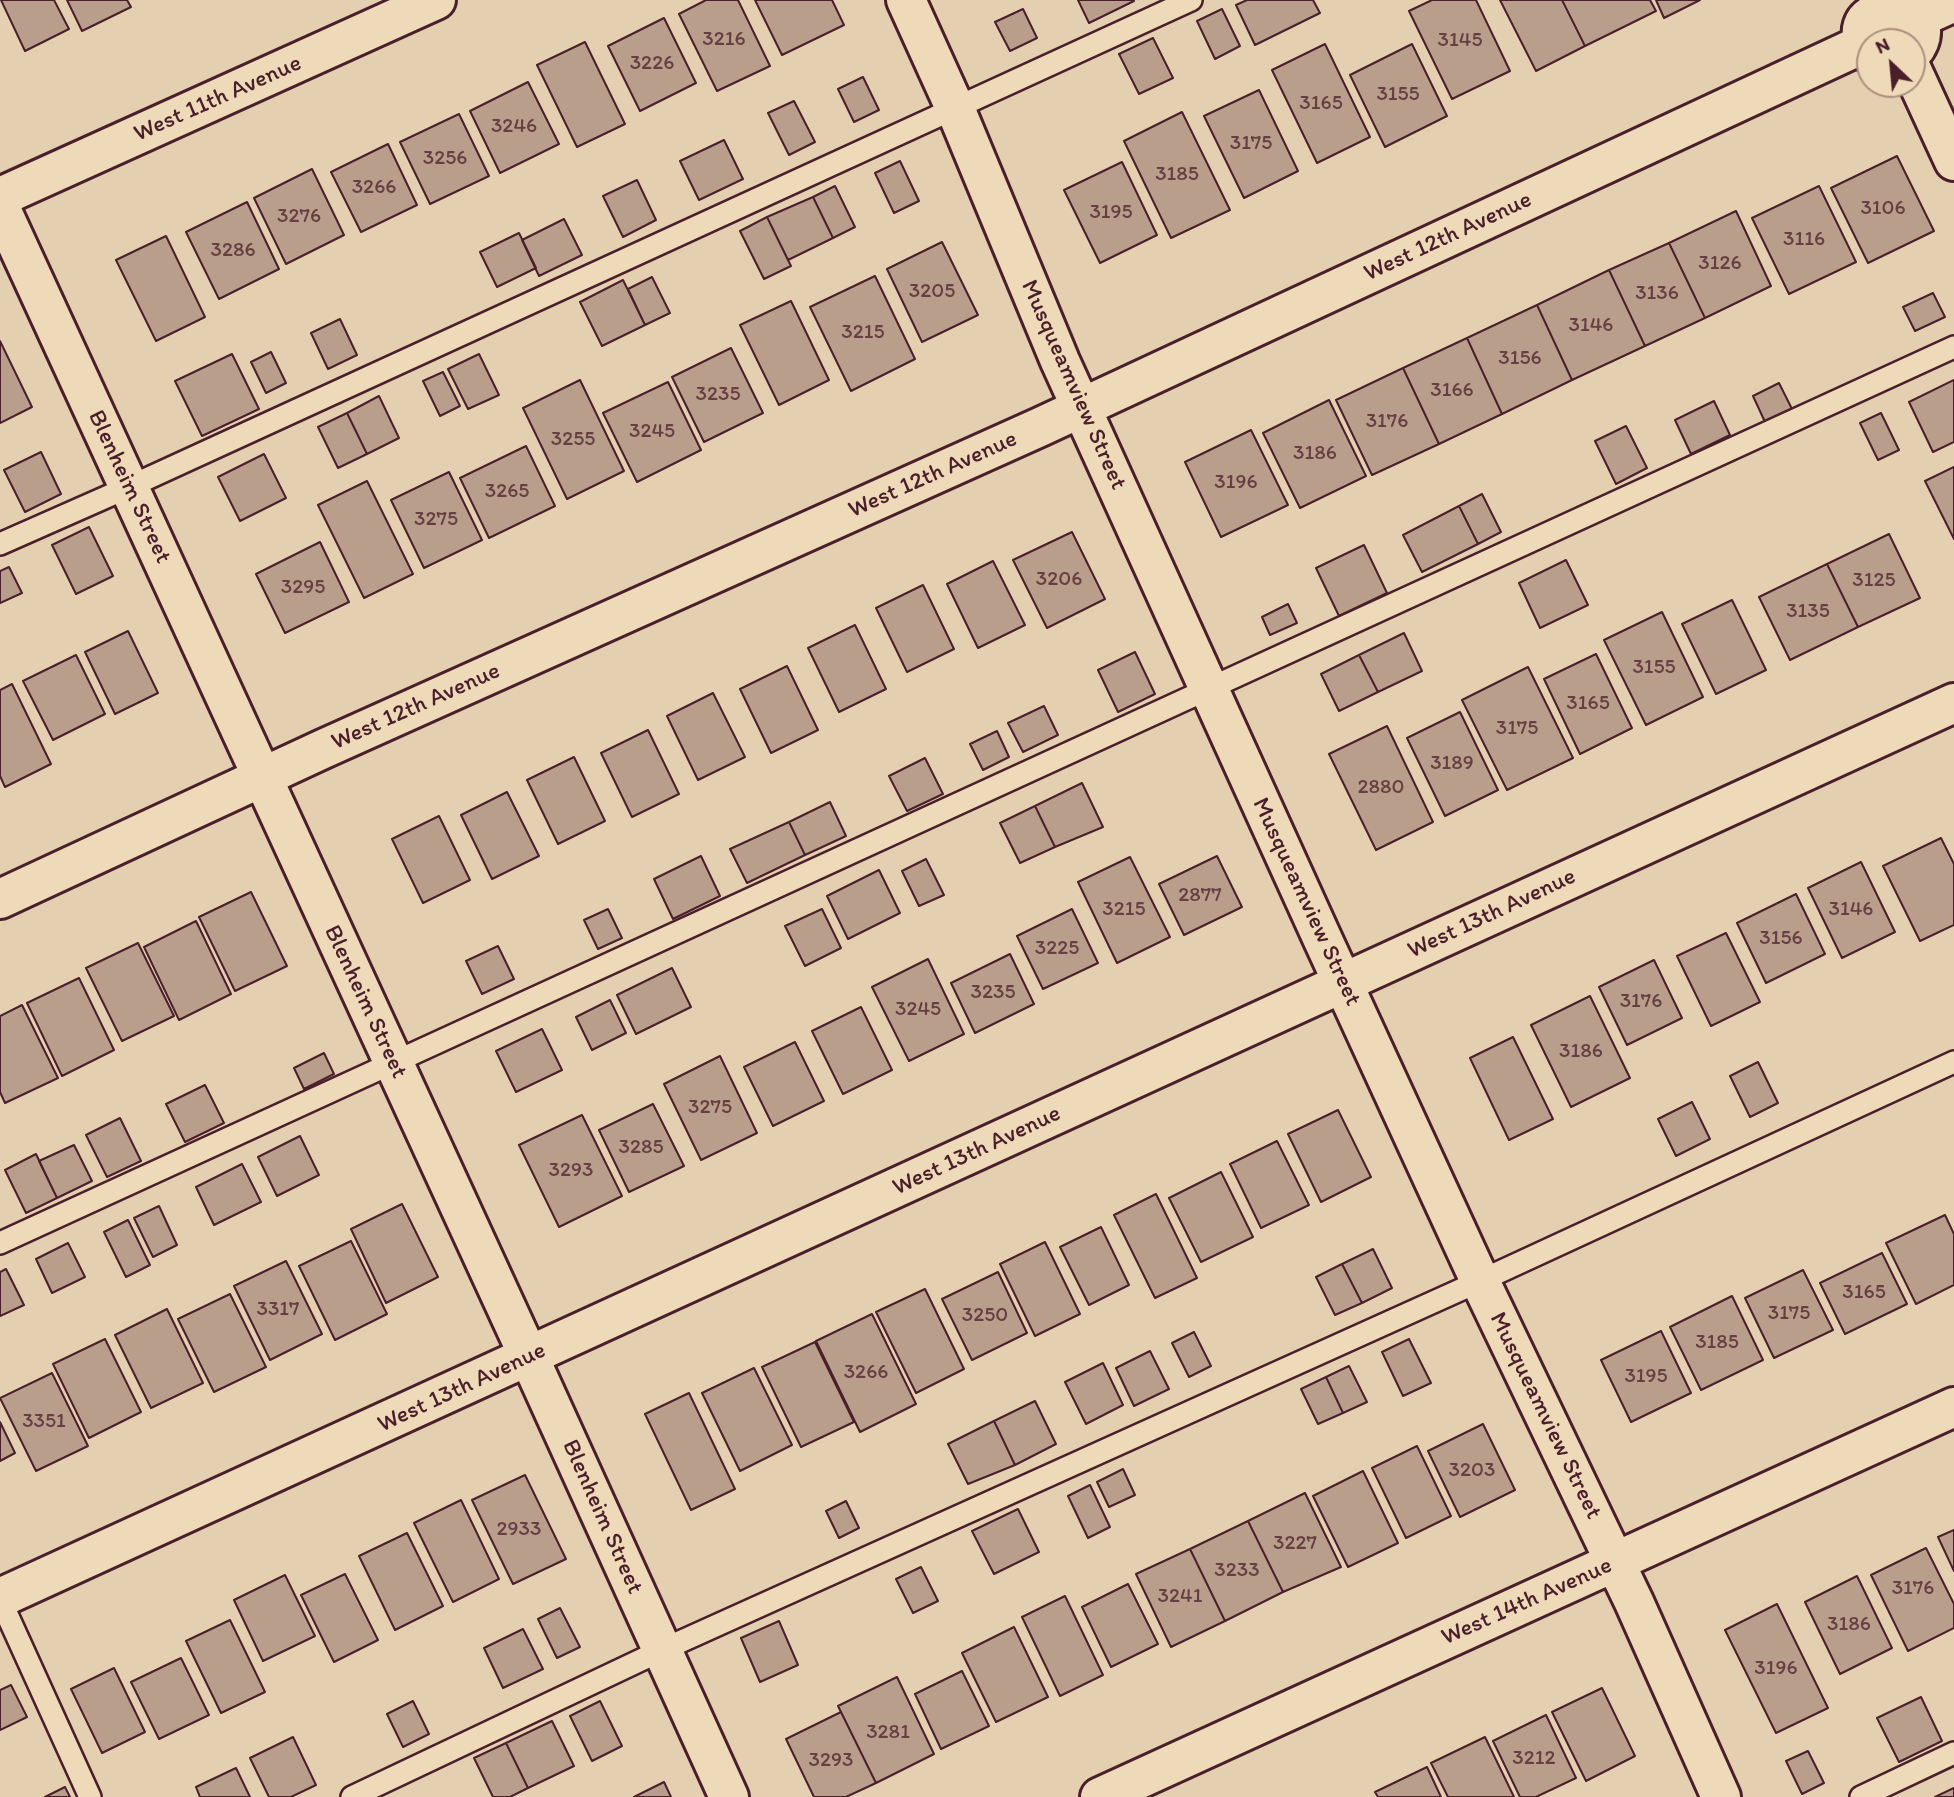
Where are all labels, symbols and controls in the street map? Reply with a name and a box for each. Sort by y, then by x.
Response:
house number: 3216 [702,27,746,53]
house number: 3145 [1438,28,1482,54]
north arrow [1856,28,1926,98]
text: N [1872,32,1893,59]
street label: West 11th Avenue [130,49,306,149]
house number: 3226 [630,51,674,77]
house number: 3155 [1376,82,1420,108]
house number: 3165 [1299,91,1343,117]
house number: 3246 [491,114,537,140]
house number: 3175 [1230,131,1272,157]
house number: 3256 [423,146,467,172]
house number: 3185 [1155,162,1199,188]
house number: 3266 [352,175,396,201]
street label: West 12th Avenue [1360,186,1536,288]
house number: 3106 [1860,196,1906,222]
house number: 3195 [1089,200,1133,226]
house number: 3276 [277,204,321,230]
house number: 3116 [1783,227,1825,253]
house number: 3286 [210,238,256,264]
house number: 3126 [1698,251,1742,277]
street label: Musqueamview Street [1014,276,1132,494]
house number: 3205 [909,279,955,305]
house number: 3136 [1635,281,1679,307]
house number: 3146 [1569,313,1613,339]
house number: 3215 [841,320,885,346]
house number: 3156 [1498,346,1542,372]
house number: 3166 [1430,378,1474,404]
house number: 3235 [696,382,740,408]
street label: Blenheim Street [81,406,177,568]
house number: 3176 [1366,409,1408,435]
house number: 3245 [629,419,675,445]
street label: West 12th Avenue [844,425,1022,525]
house number: 3255 [551,427,595,453]
house number: 3186 [1293,441,1337,467]
house number: 3196 [1214,470,1258,496]
house number: 3265 [485,479,529,505]
house number: 3275 [414,507,458,533]
house number: 3206 [1036,567,1082,593]
house number: 3125 [1852,568,1896,594]
house number: 3295 [281,575,325,601]
house number: 3135 [1786,599,1830,625]
house number: 3155 [1632,655,1676,681]
street label: West 12th Avenue [327,657,505,757]
house number: 3165 [1566,691,1610,717]
house number: 3175 [1496,716,1538,742]
house number: 3189 [1430,751,1474,777]
house number: 2880 [1358,775,1404,801]
street label: Musqueamview Street [1245,793,1367,1011]
street label: West 13th Avenue [1403,862,1581,966]
house number: 2877 [1178,883,1222,909]
house number: 3215 [1102,897,1146,923]
house number: 3146 [1829,897,1873,923]
street label: Blenheim Street [317,921,413,1083]
house number: 3156 [1759,926,1803,952]
house number: 3225 [1035,936,1079,962]
house number: 3235 [971,980,1015,1006]
house number: 3176 [1620,989,1662,1015]
house number: 3245 [895,997,941,1023]
house number: 3186 [1559,1039,1603,1065]
house number: 3275 [688,1095,732,1121]
street label: West 13th Avenue [888,1099,1066,1203]
house number: 3285 [618,1135,664,1161]
house number: 3293 [549,1158,593,1184]
house number: 3165 [1842,1280,1886,1306]
house number: 3317 [256,1297,300,1323]
house number: 3175 [1768,1301,1810,1327]
house number: 3250 [962,1303,1008,1329]
street label: Musqueamview Street [1482,1308,1608,1524]
house number: 3185 [1695,1330,1739,1356]
street label: West 13th Avenue [373,1336,551,1440]
house number: 3266 [844,1360,888,1386]
house number: 3195 [1624,1364,1668,1390]
house number: 3351 [22,1409,66,1435]
street label: Blenheim Street [555,1435,649,1599]
house number: 3203 [1449,1458,1495,1484]
house number: 2933 [497,1517,541,1543]
house number: 3227 [1273,1531,1317,1557]
street label: West 14th Avenue [1437,1552,1617,1652]
house number: 3233 [1214,1558,1260,1584]
house number: 3176 [1892,1576,1934,1602]
house number: 3241 [1158,1584,1202,1610]
house number: 3186 [1827,1612,1871,1638]
house number: 3196 [1754,1656,1798,1682]
house number: 3281 [866,1720,910,1746]
house number: 3212 [1512,1746,1556,1772]
house number: 3293 [809,1748,853,1774]

